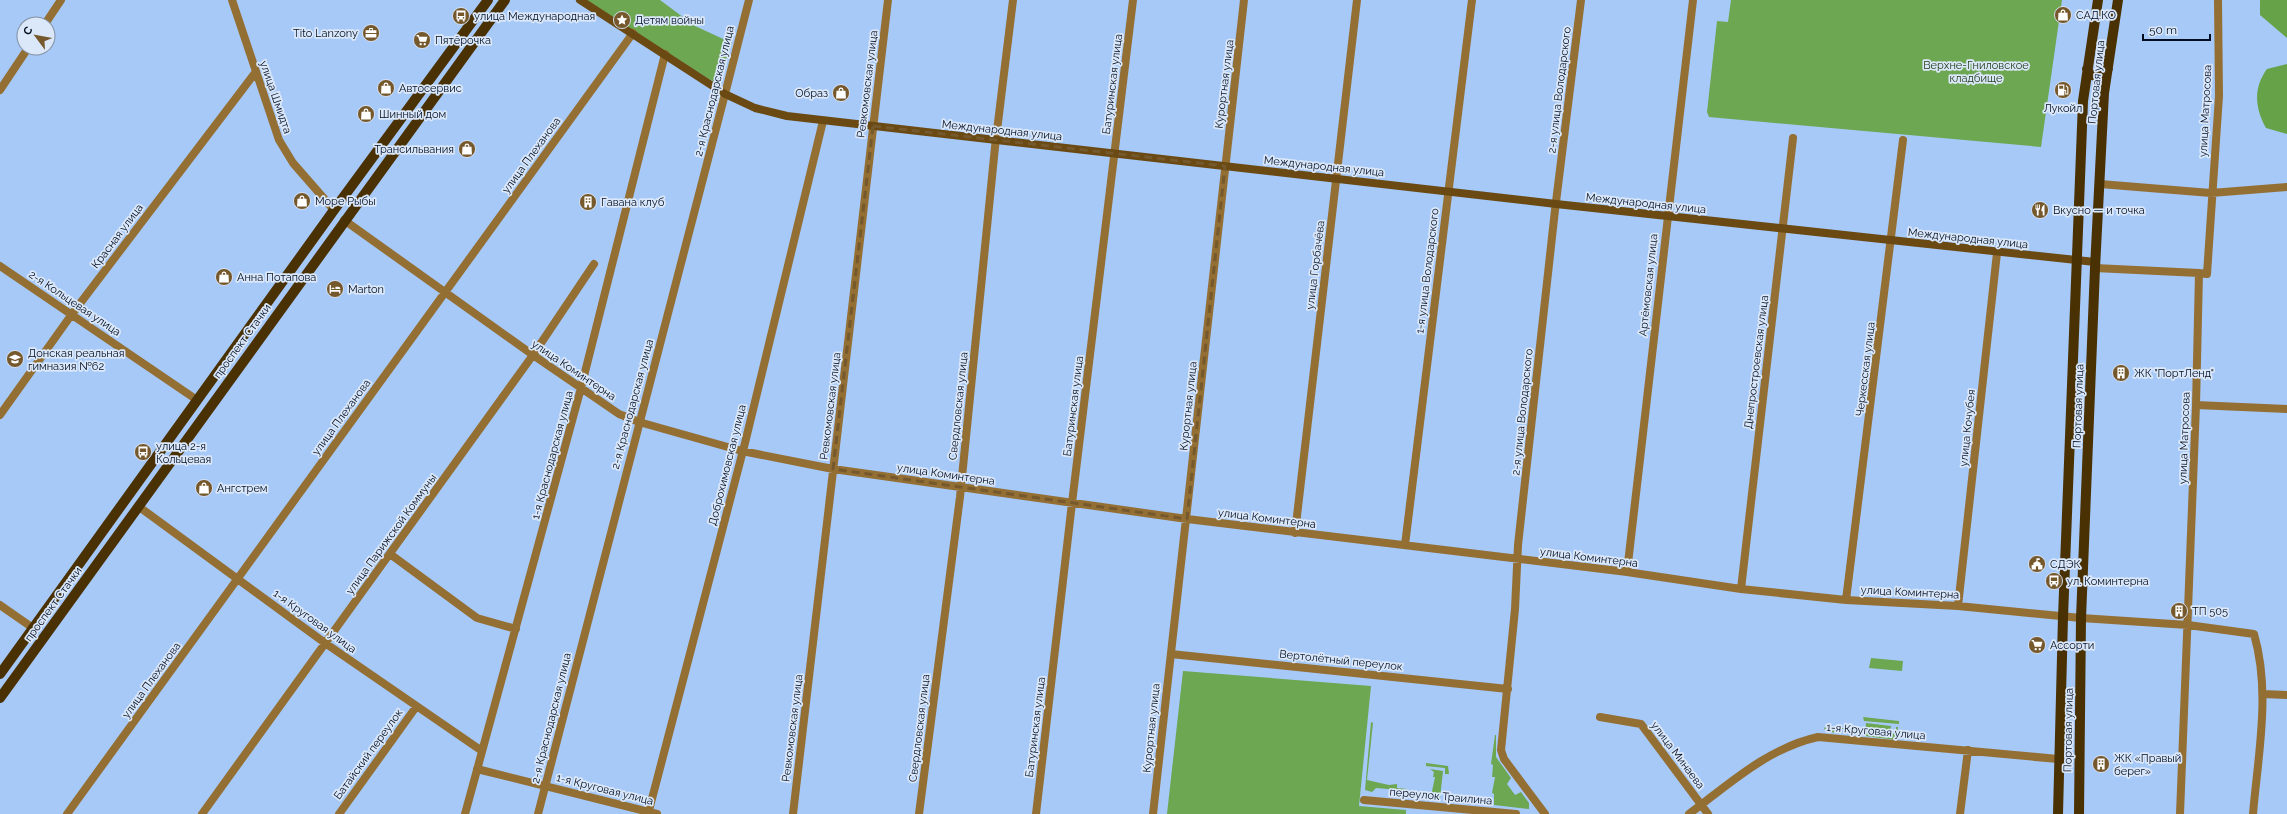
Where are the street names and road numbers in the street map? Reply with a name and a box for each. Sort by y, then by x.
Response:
street label: 2-я Краснодарская улица [692,25,737,158]
street label: 2-я улица Володарского [1545,26,1574,154]
street label: Ревкомовская улица [854,29,881,139]
street label: Батуринская улица [1100,33,1125,135]
street label: Курортная улица [1213,39,1236,129]
street label: Портовая улица [2086,40,2107,125]
street label: улица Шмидта [257,59,294,135]
street label: улица Матросова [2197,65,2214,158]
street label: улица Плеханова [499,115,563,196]
street label: Международная улица [941,118,1063,143]
street label: Международная улица [1263,154,1385,179]
street label: Международная улица [1585,191,1707,216]
street label: Красная улица [89,201,146,271]
street label: 1-я улица Володарского [1413,207,1442,334]
street label: улица Горбачёва [1304,220,1327,310]
street label: Международная улица [1907,226,2029,251]
street label: Артёмовская улица [1637,233,1660,337]
street label: 2-я Кольцевая улица [26,268,123,339]
street label: Днепростроевская улица [1742,294,1771,430]
street label: проспект Стачки [211,302,274,381]
street label: Черкесская улица [1853,321,1878,417]
street label: улица Коминтерна [529,337,618,403]
street label: 2-я Краснодарская улица [609,338,656,470]
street label: 2-я улица Володарского [1509,348,1536,476]
street label: Ревкомовская улица [817,351,844,461]
street label: Свердловская улица [946,351,971,461]
street label: Батуринская улица [1061,355,1086,457]
street label: Курортная улица [1177,361,1200,451]
street label: Портовая улица [2071,364,2086,448]
street label: улица Плеханова [309,377,373,458]
street label: 1-я Краснодарская улица [529,389,576,521]
street label: улица Кочубея [1957,389,1978,467]
street label: улица Матросова [2176,392,2193,484]
street label: Доброхимовская улица [706,403,749,527]
street label: улица Коминтерна [896,461,996,488]
street label: улица Парижской Коммуны [343,472,439,597]
street label: улица Коминтерна [1217,506,1317,531]
street label: улица Коминтерна [1539,545,1639,570]
street label: проспект Стачки [22,565,85,644]
street label: улица Коминтерна [1860,583,1960,602]
street label: 1-я Круговая улица [271,587,359,656]
street label: улица Плеханова [119,640,183,721]
street label: Вертолётный переулок [1279,648,1403,673]
street label: 2-я Краснодарская улица [529,652,574,785]
street label: Ревкомовская улица [779,673,806,783]
street label: Свердловская улица [906,673,933,783]
street label: Батуринская улица [1023,676,1048,778]
street label: Курортная улица [1140,683,1163,773]
street label: Портовая улица [2061,688,2076,772]
street label: Батайский переулок [331,706,406,802]
street label: улица Минаева [1648,719,1707,792]
street label: 1-я Круговая улица [1826,721,1926,742]
street label: 1-я Круговая улица [555,771,655,808]
street label: переулок Траилина [1389,786,1493,807]

